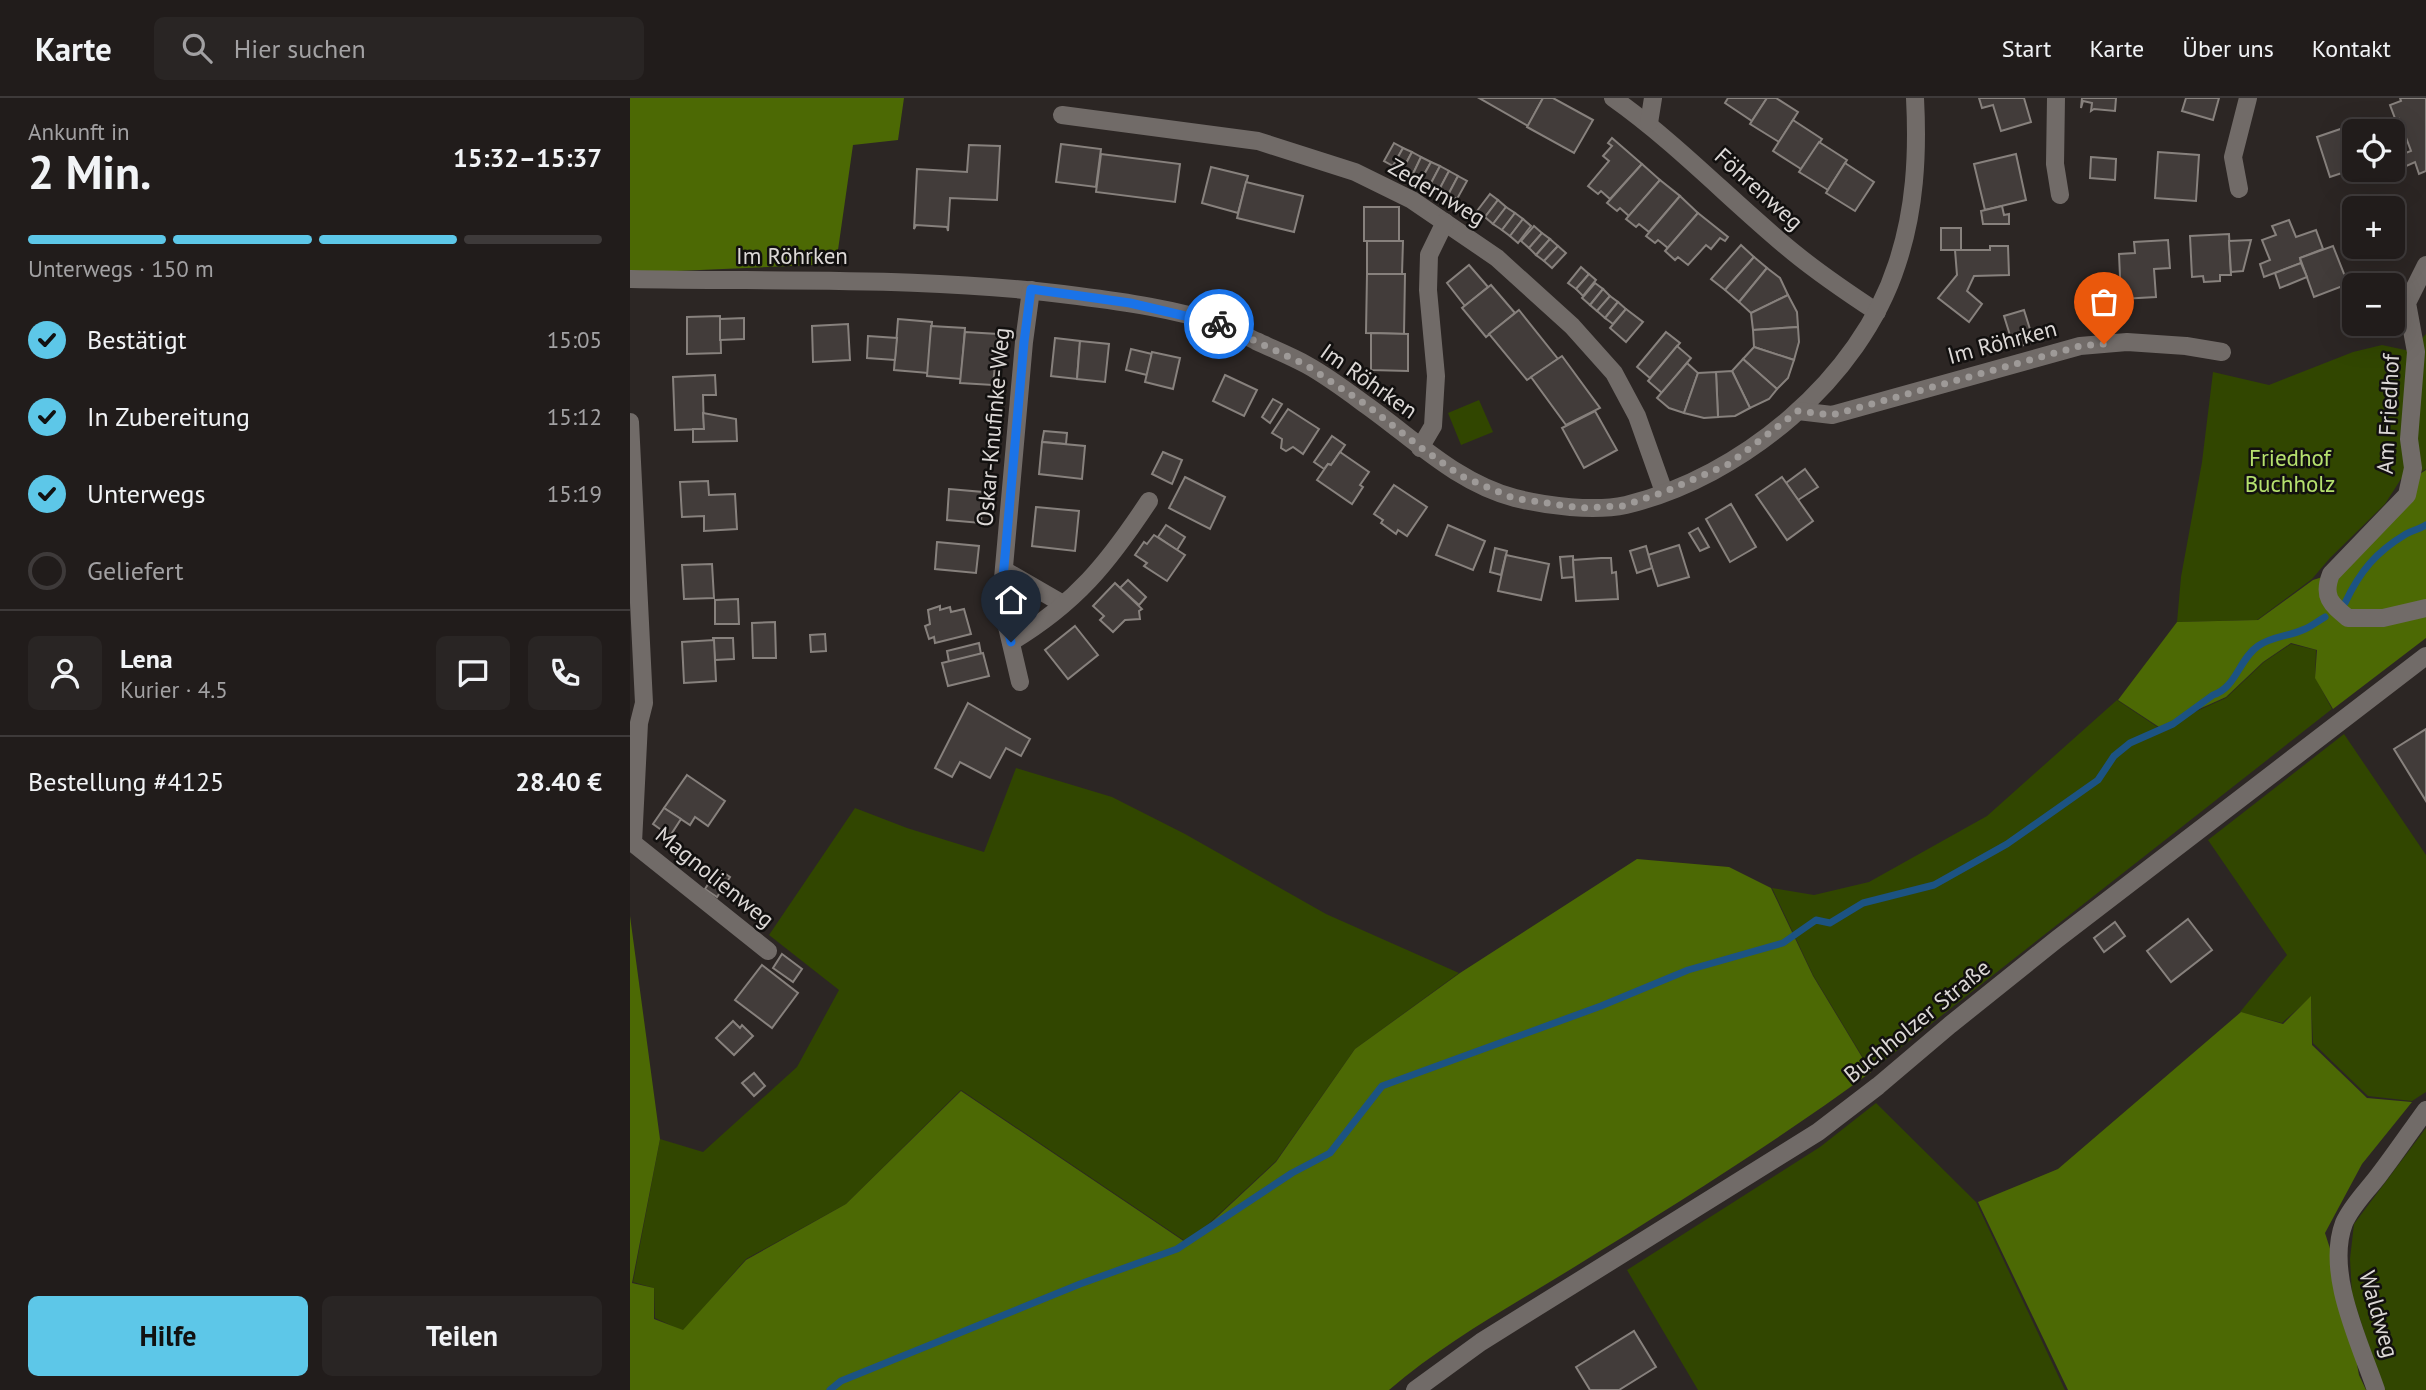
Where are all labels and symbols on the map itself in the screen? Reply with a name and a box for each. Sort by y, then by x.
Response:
street label: Föhrenweg [1709,141,1810,236]
street label: Zedernweg [1384,151,1491,232]
street label: Im Röhrken [736,241,848,270]
pin [2074,272,2134,344]
courier [1184,289,1254,359]
street label: Im Röhrken [1944,313,2060,370]
street label: Oskar-Knufinke-Weg [969,326,1016,528]
street label: Im Röhrken [1315,337,1423,425]
street label: Am Friedhof [2370,352,2405,475]
park label: Friedhof Buchholz [2245,443,2335,498]
pin [981,570,1041,642]
street label: Magnolienweg [650,820,781,933]
street label: Buchholzer Straße [1837,953,1996,1089]
street label: Waldweg [2353,1267,2406,1361]

